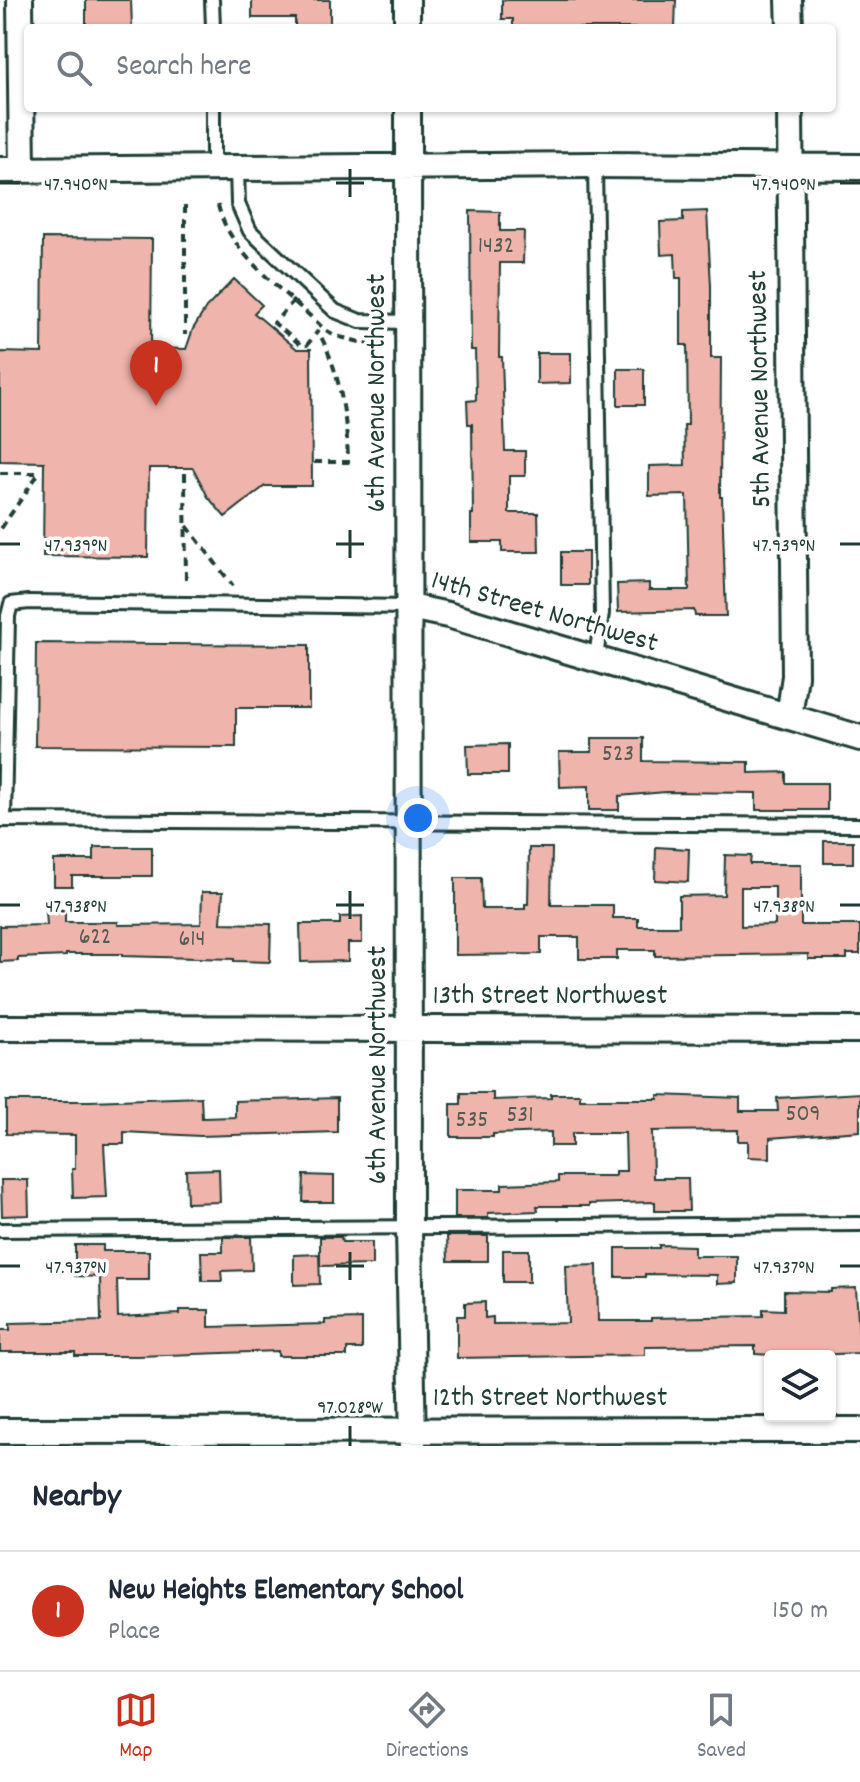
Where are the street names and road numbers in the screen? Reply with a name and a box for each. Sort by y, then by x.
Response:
street label: 5th Avenue Northwest [740,270,784,508]
street label: 6th Avenue Northwest [359,274,399,512]
street label: 14th Street Northwest [426,563,662,665]
street label: 6th Avenue Northwest [360,946,400,1184]
street label: 13th Street Northwest [433,978,667,1018]
street label: 12th Street Northwest [433,1380,667,1420]

